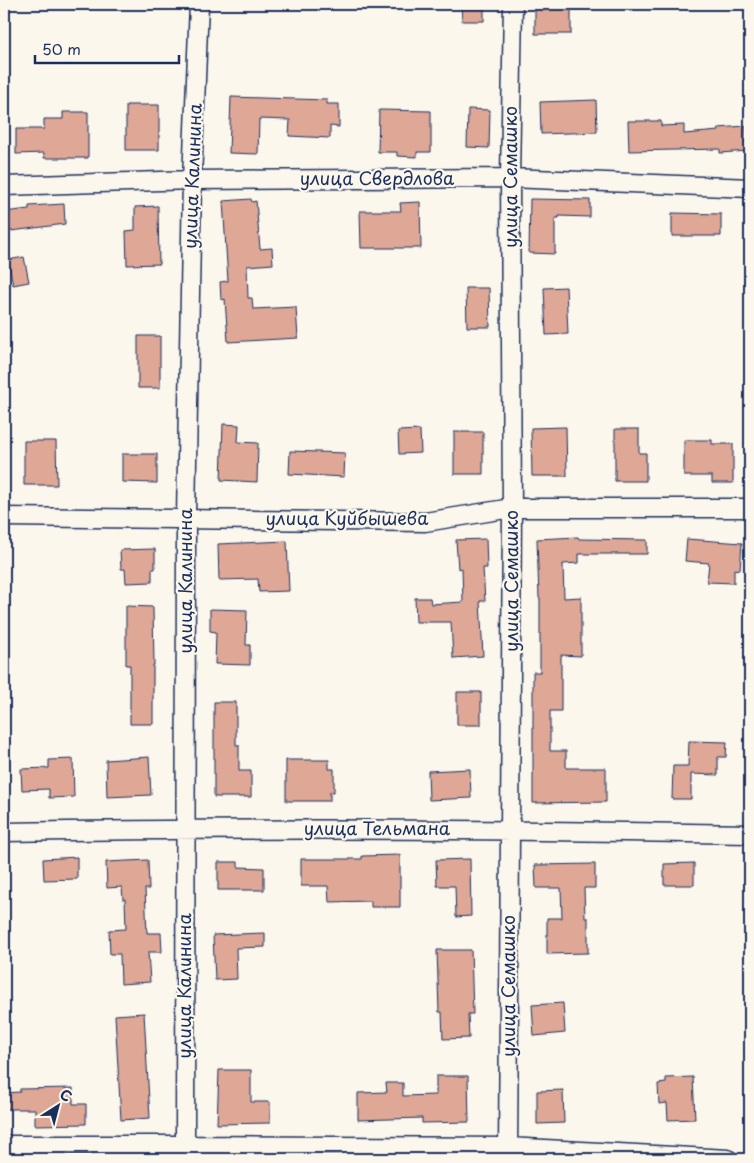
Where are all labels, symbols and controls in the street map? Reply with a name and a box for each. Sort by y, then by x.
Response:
scale bar [35,32,179,64]
text: 50 m [42,37,81,60]
street label: улица Калинина [175,102,208,249]
street label: улица Семашко [496,106,523,248]
street label: улица Свердлова [300,164,455,191]
street label: улица Куйбышева [266,504,429,531]
street label: улица Калинина [171,508,198,654]
street label: улица Семашко [497,510,524,652]
street label: улица Тельмана [304,814,451,841]
street label: улица Калинина [170,913,197,1059]
street label: улица Семашко [494,915,521,1057]
north arrow [32,1080,82,1130]
text: С [56,1083,76,1107]

